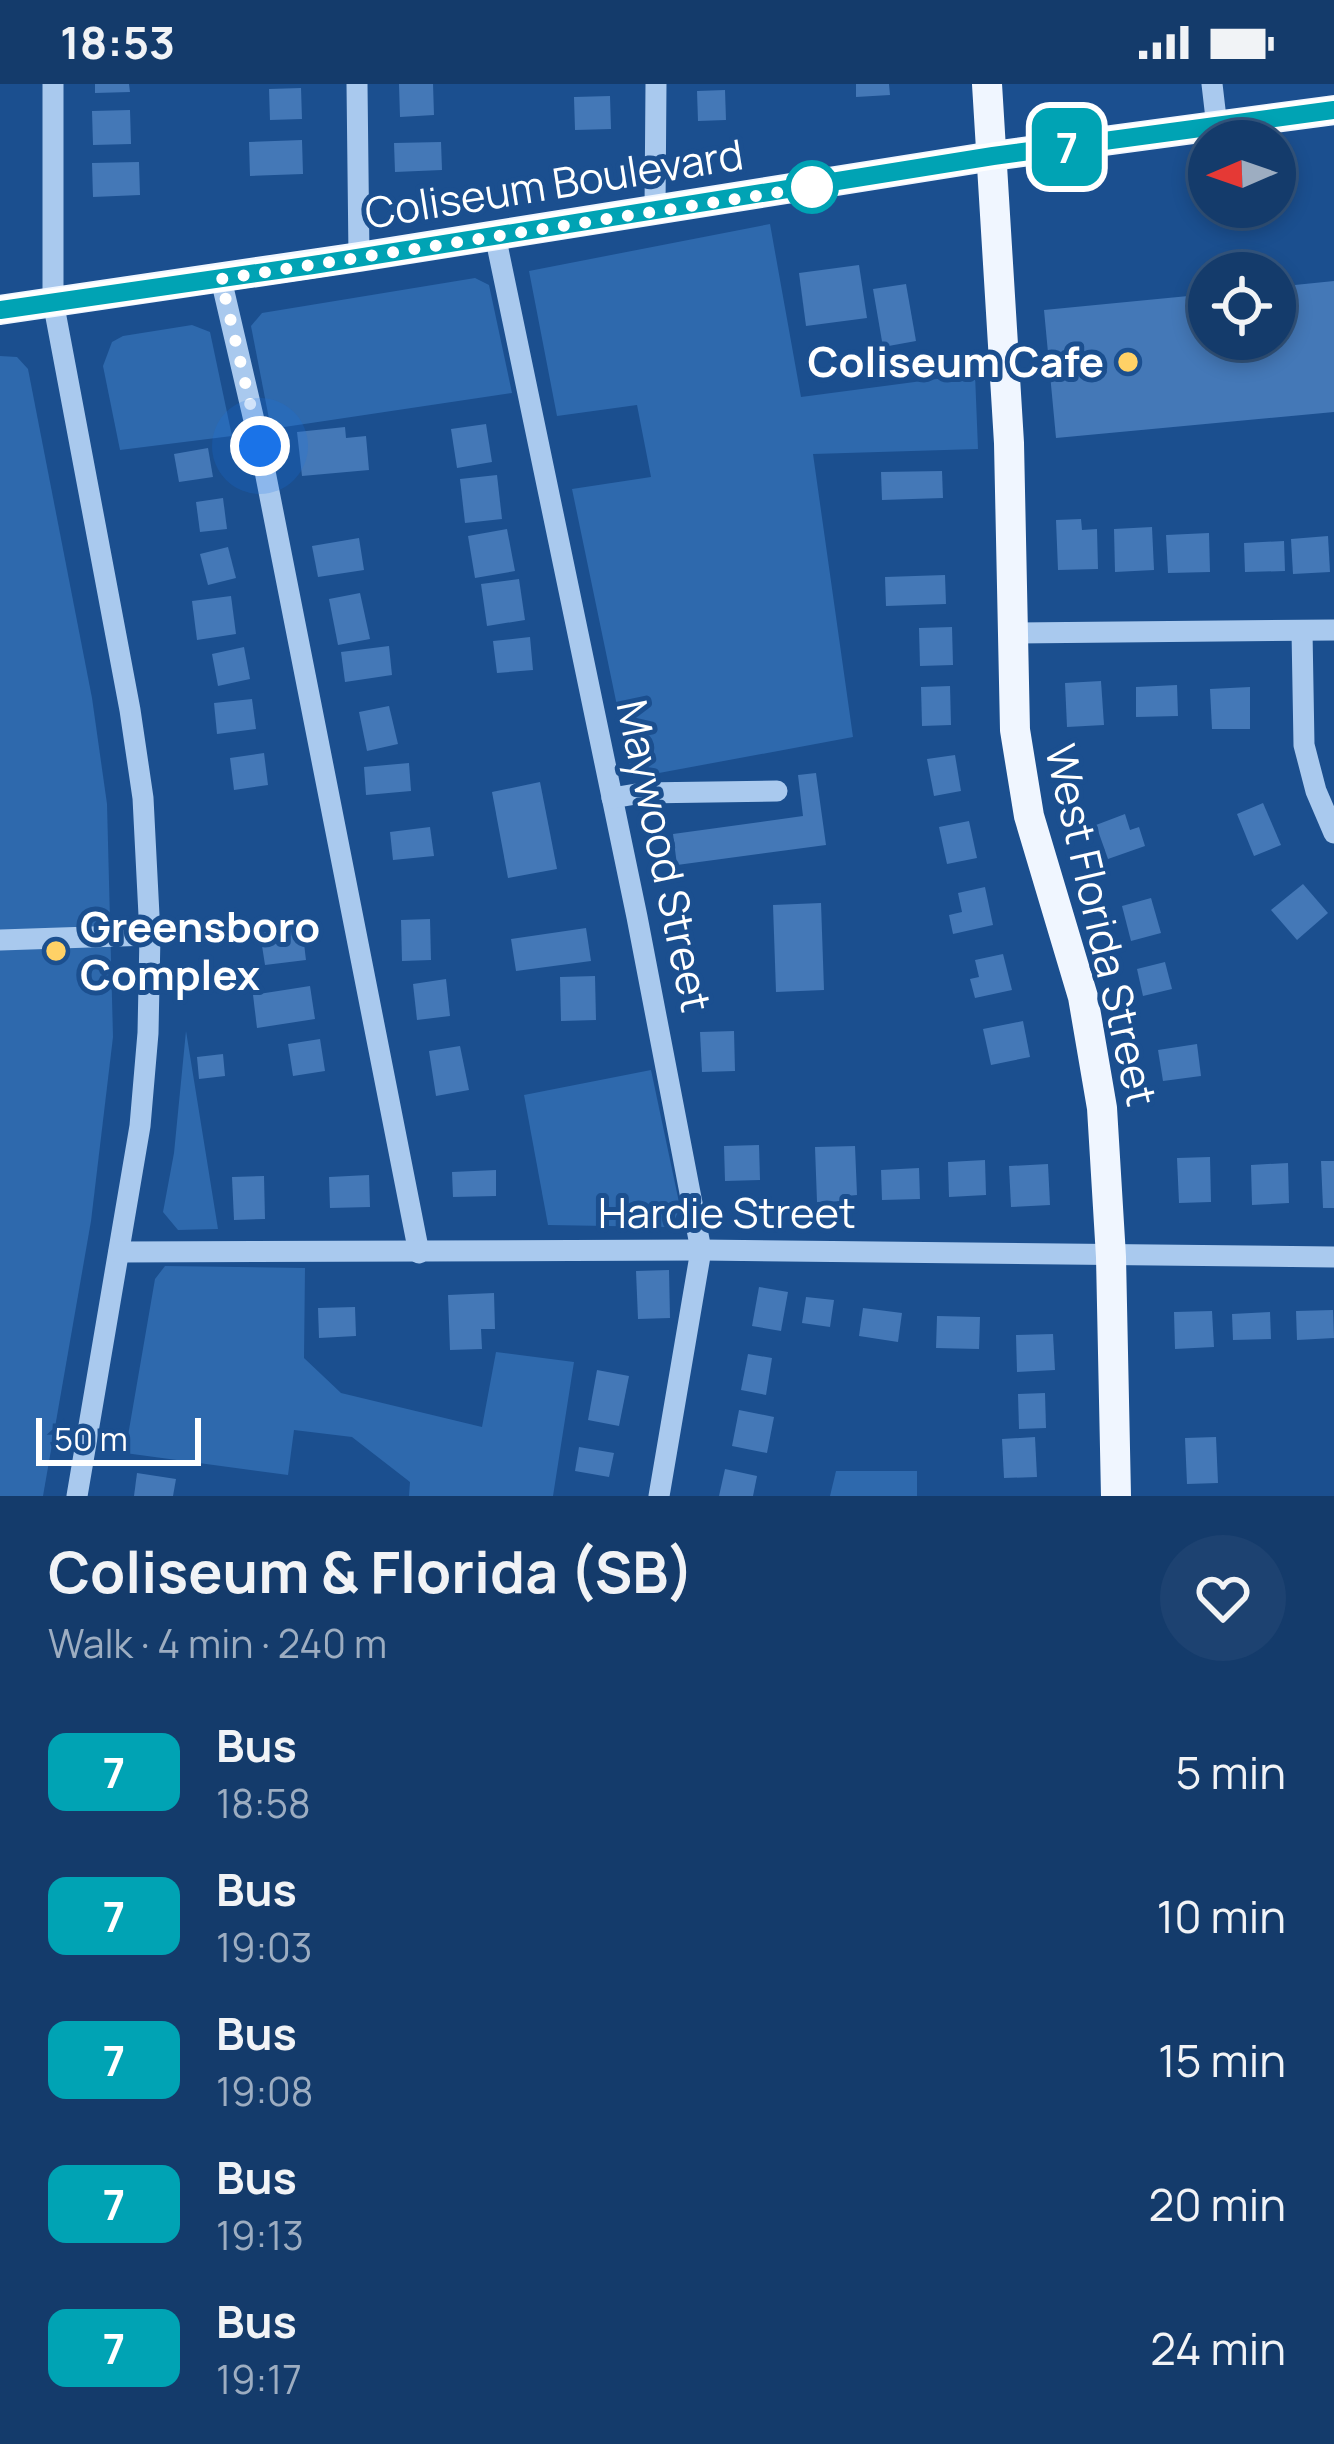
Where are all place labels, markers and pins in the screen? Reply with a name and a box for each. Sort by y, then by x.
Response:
unlabelled marker [787,162,837,212]
place label: Coliseum Cafe [807,332,1104,390]
marker: Coliseum Cafe [1115,349,1141,375]
place label: Greensboro Complex [80,897,320,1003]
marker: Greensboro Complex [43,938,69,964]

